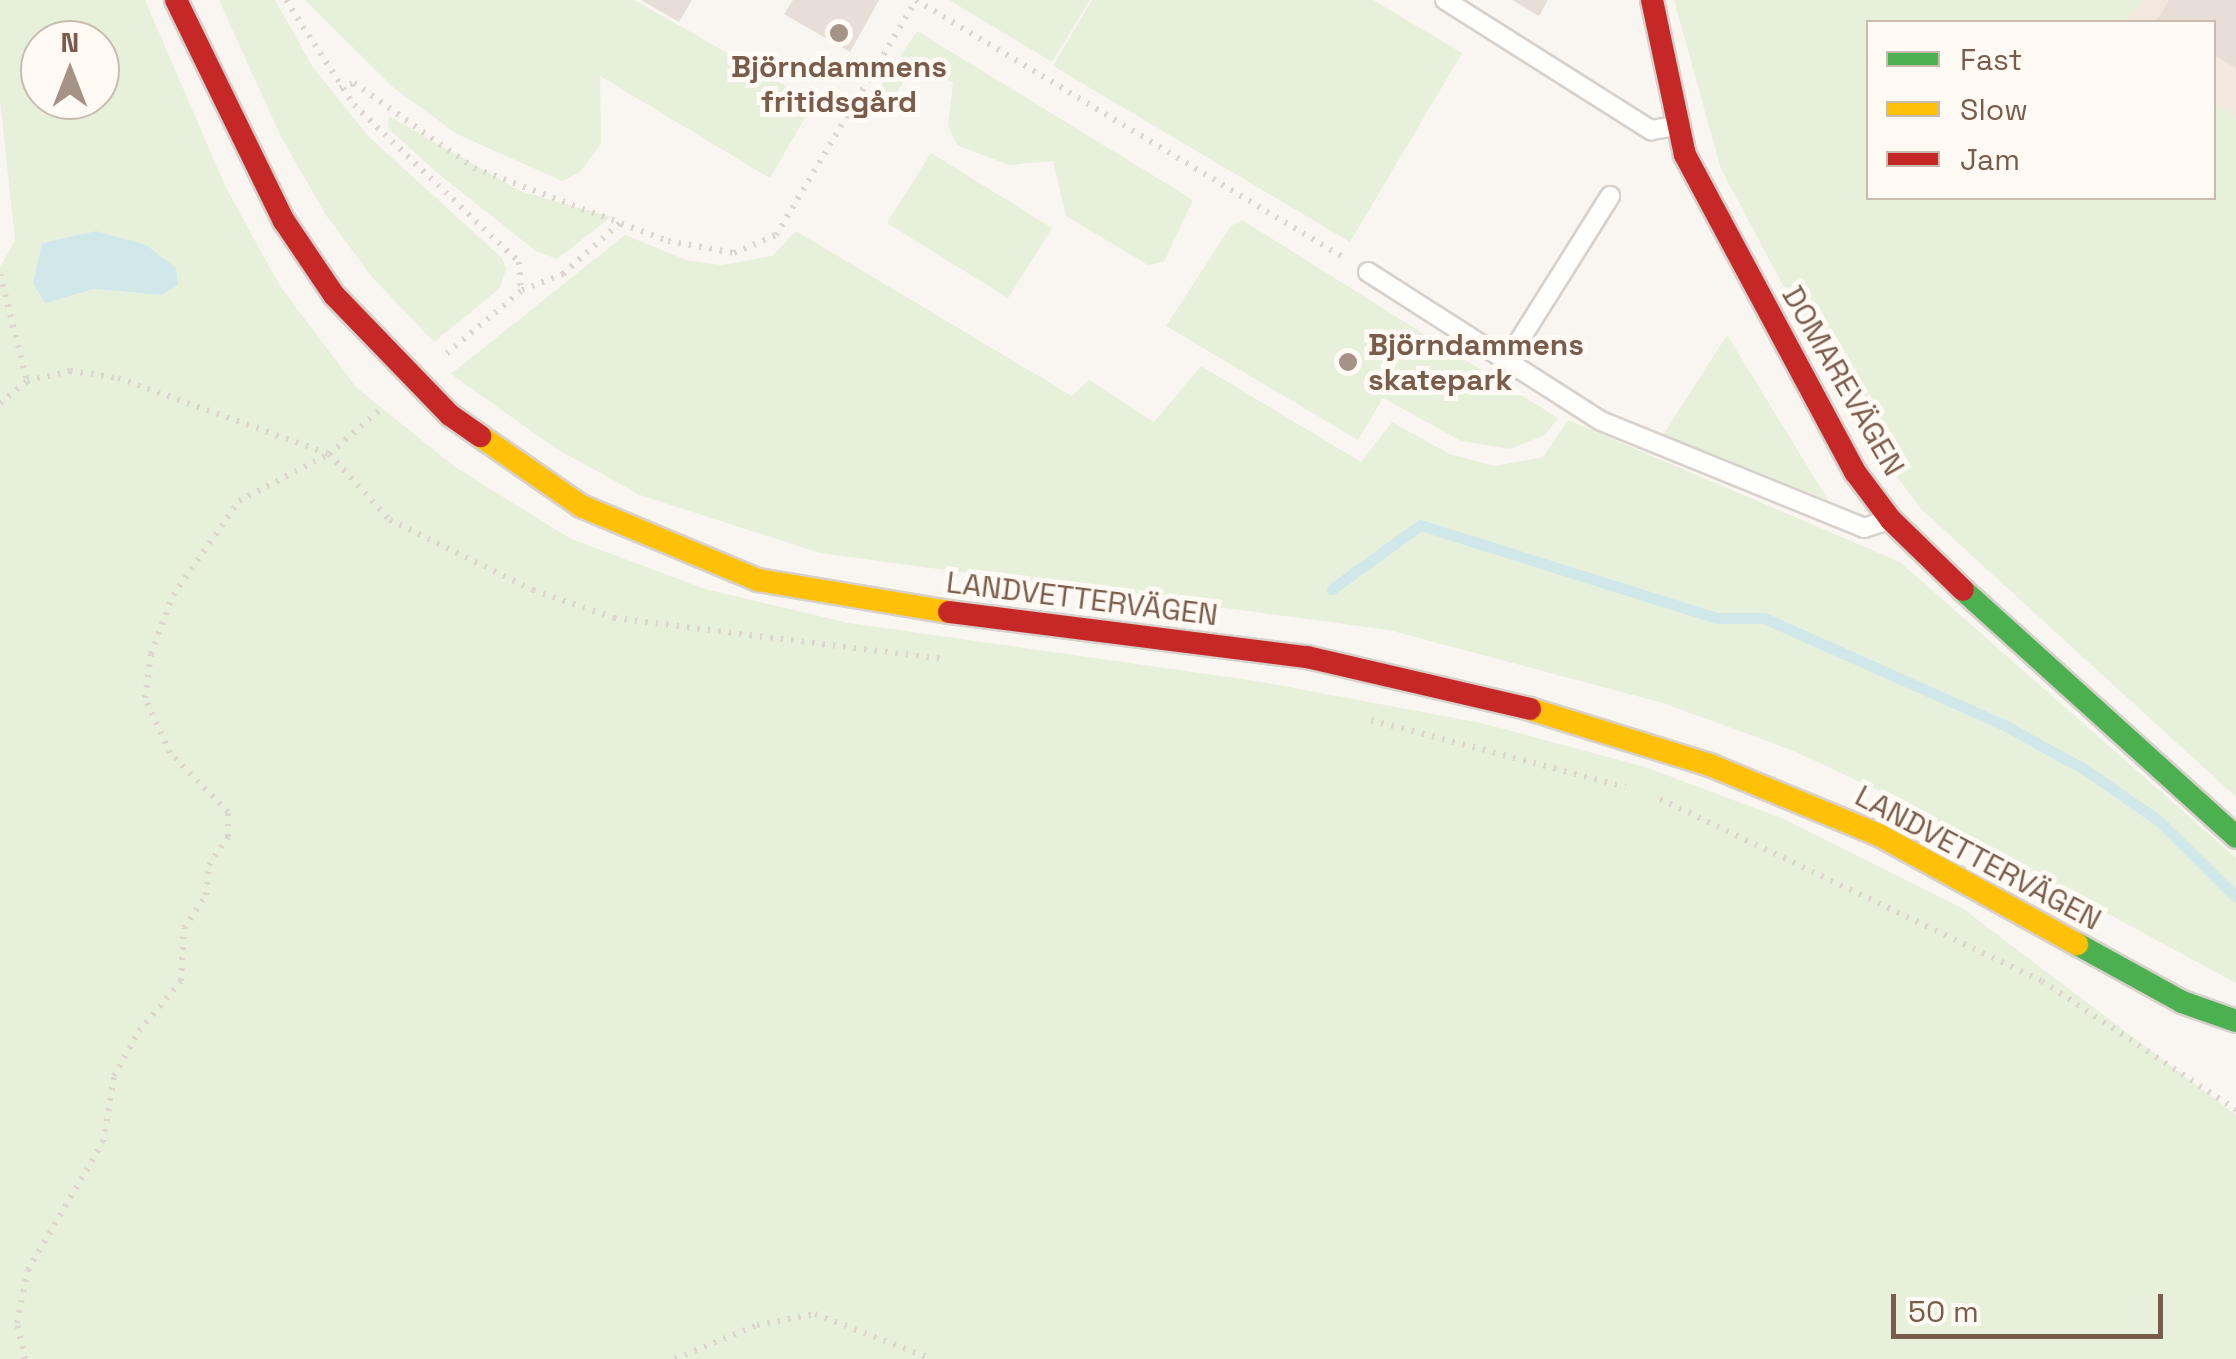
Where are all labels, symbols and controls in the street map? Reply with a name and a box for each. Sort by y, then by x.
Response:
north arrow [20,20,120,120]
legend [1866,20,2216,200]
marker: Björndammens fritidsgård [828,22,850,44]
text: N [61,24,79,60]
text: Fast [1960,40,2022,79]
place label: Björndammens fritidsgård [731,49,947,120]
text: Slow [1960,90,2028,129]
text: Jam [1960,140,2020,179]
street label: DOMAREVÄGEN [1774,280,1912,482]
place label: Björndammens skatepark [1368,327,1584,398]
marker: Björndammens skatepark [1337,351,1359,373]
street label: LANDVETTERVÄGEN [944,564,1220,634]
street label: LANDVETTERVÄGEN [1849,778,2107,938]
scale bar [1896,1274,2168,1336]
text: 50 m [1908,1292,1979,1331]

